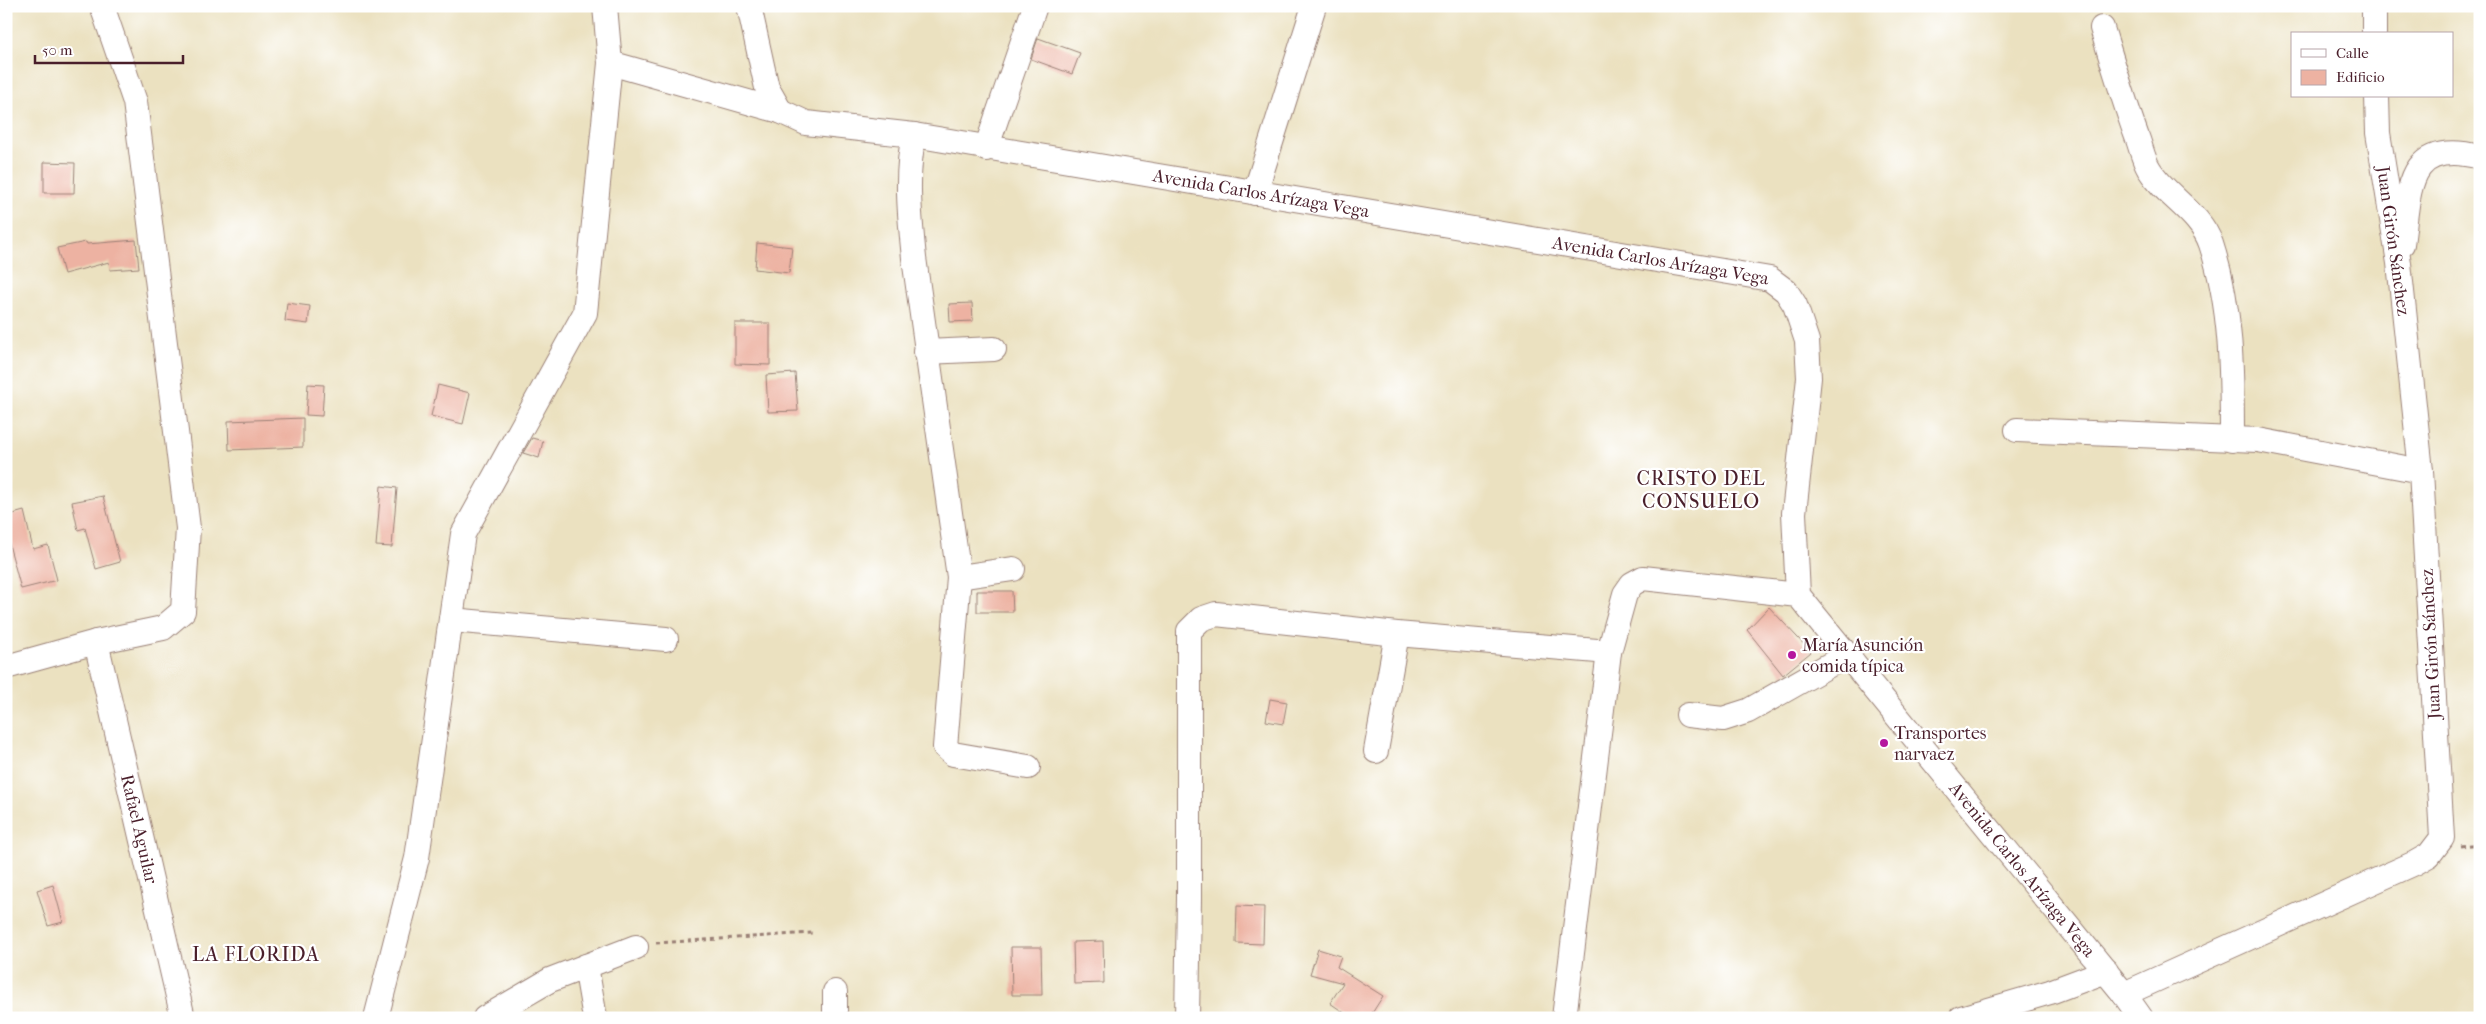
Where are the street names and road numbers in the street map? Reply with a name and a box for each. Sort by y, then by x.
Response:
street label: Juan Girón Sánchez [2372,163,2414,317]
street label: Avenida Carlos Arízaga Vega [1150,165,1372,222]
street label: Avenida Carlos Arízaga Vega [1550,232,1771,289]
street label: Juan Girón Sánchez [2417,568,2446,722]
street label: Rafael Aguilar [116,772,162,886]
street label: Avenida Carlos Arízaga Vega [1944,777,2100,962]

